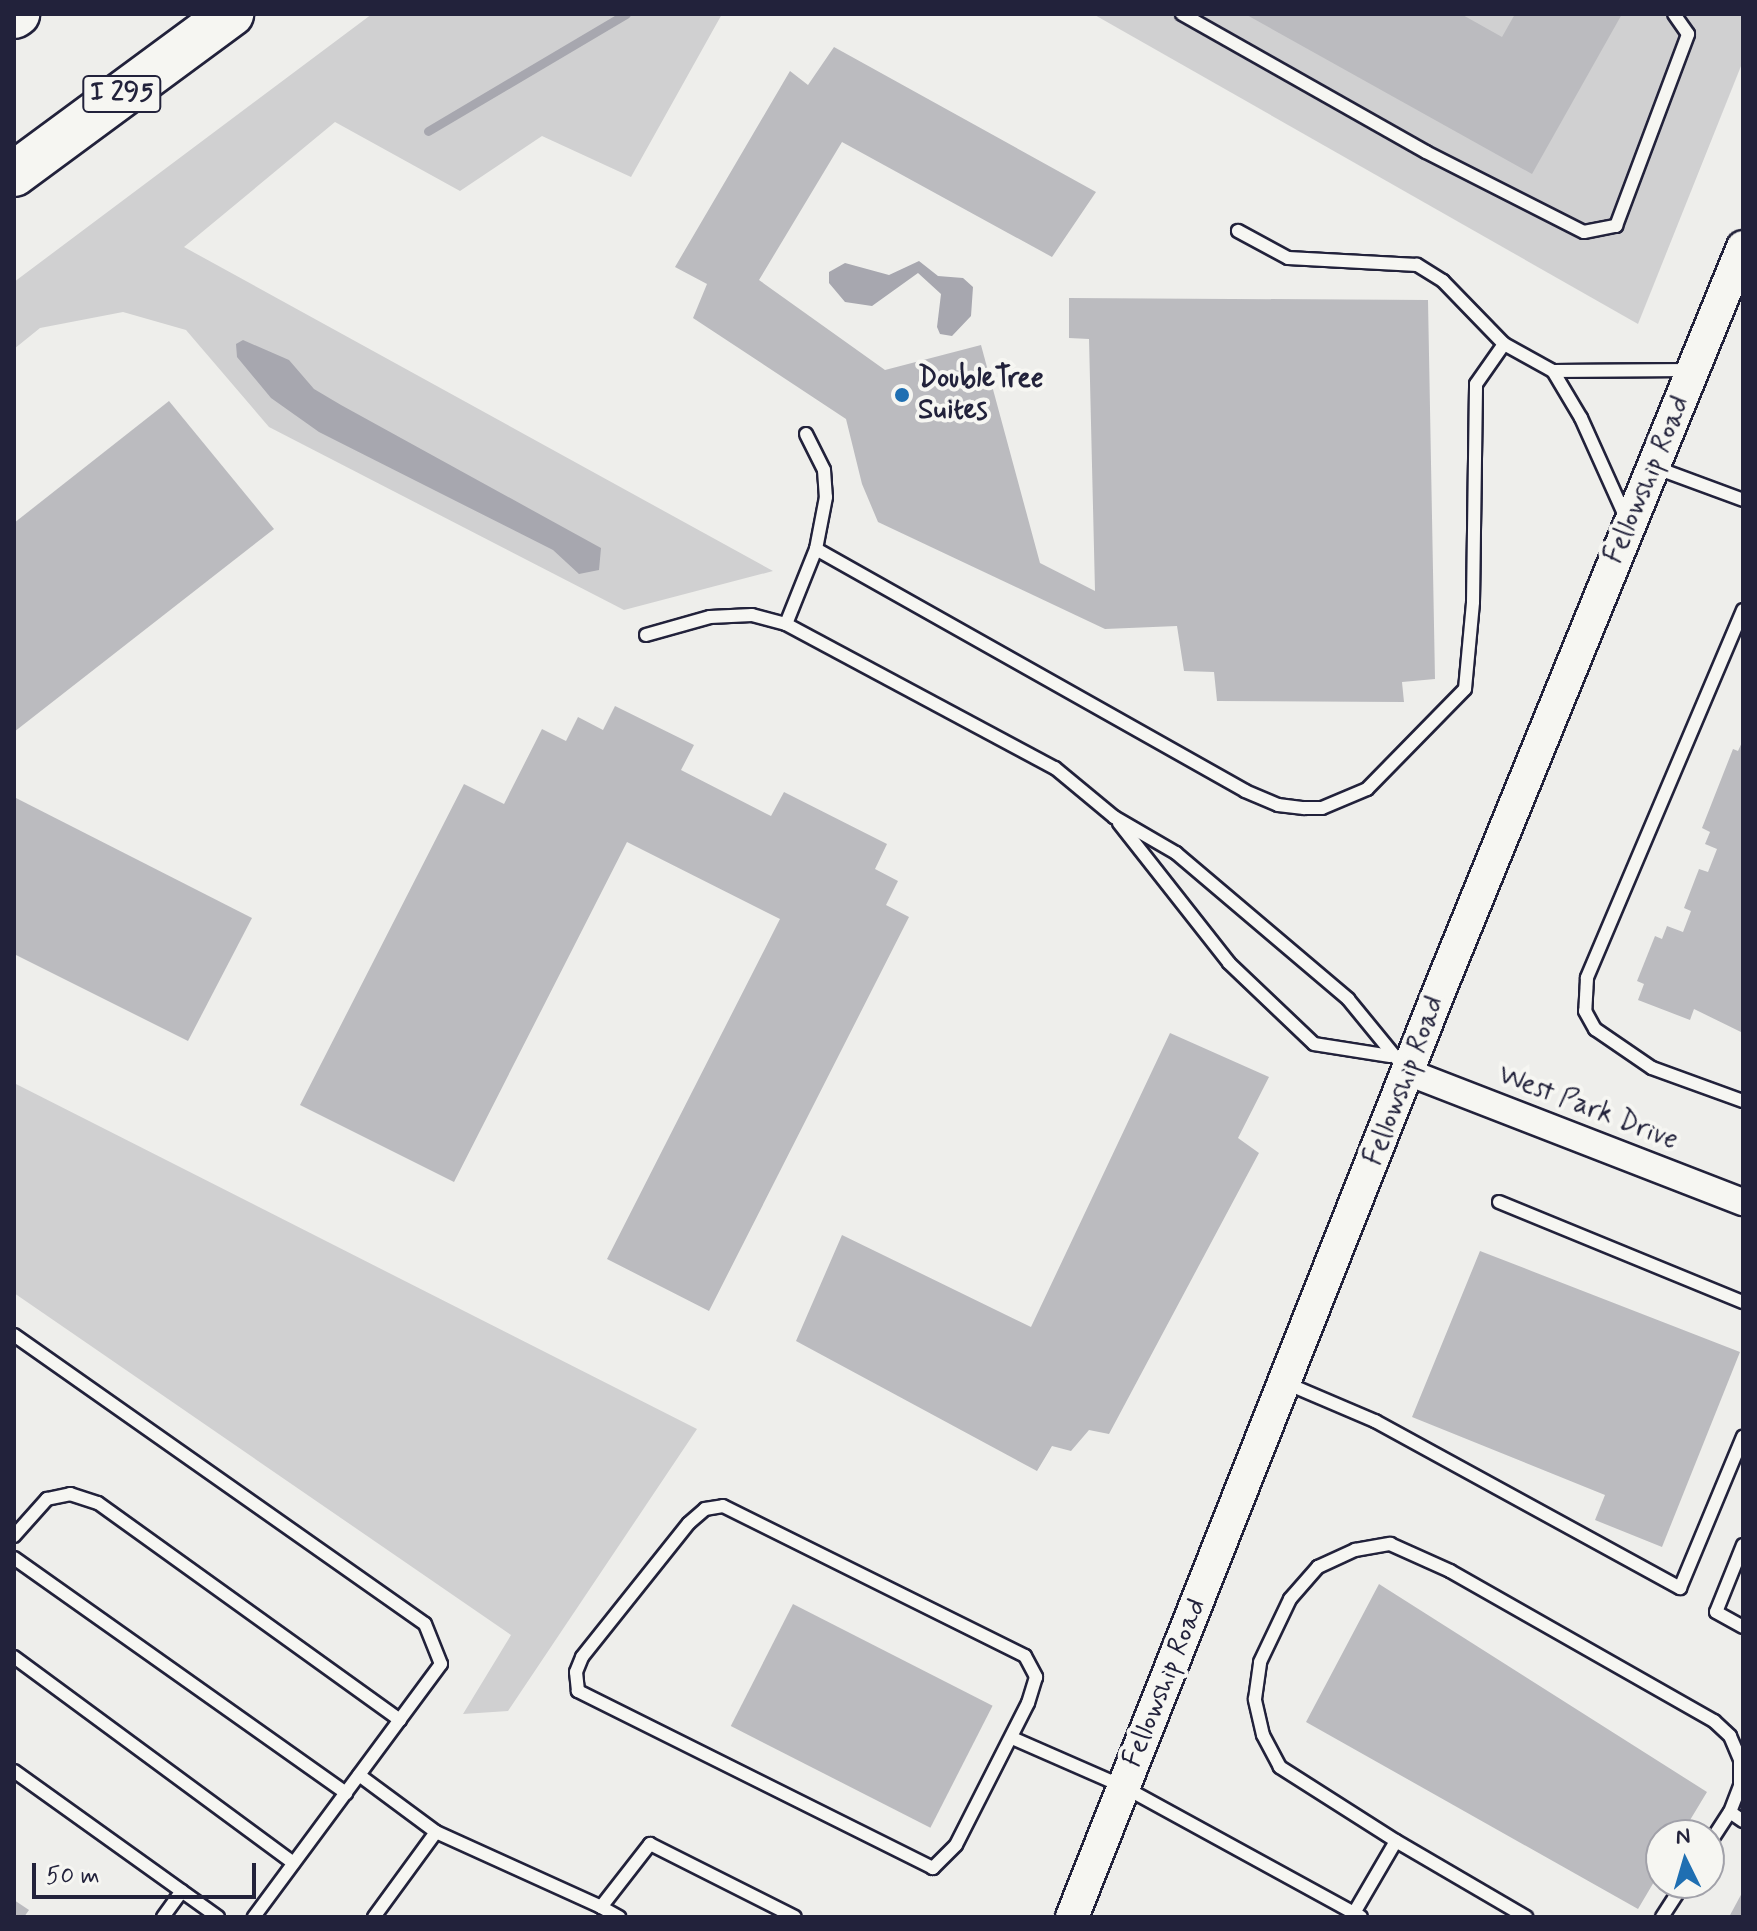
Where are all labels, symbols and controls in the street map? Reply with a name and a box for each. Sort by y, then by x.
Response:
road number: I 295 [82,72,162,116]
place label: DoubleTree Suites [918,362,1044,428]
marker: DoubleTree Suites [893,386,911,404]
street label: Fellowship Road [1598,392,1698,568]
street label: Fellowship Road [1358,993,1452,1169]
street label: West Park Drive [1493,1058,1683,1158]
street label: Fellowship Road [1116,1595,1214,1771]
north arrow [1645,1819,1725,1899]
text: N [1675,1822,1692,1852]
scale bar [36,1847,260,1897]
text: 50 m [46,1861,100,1892]

